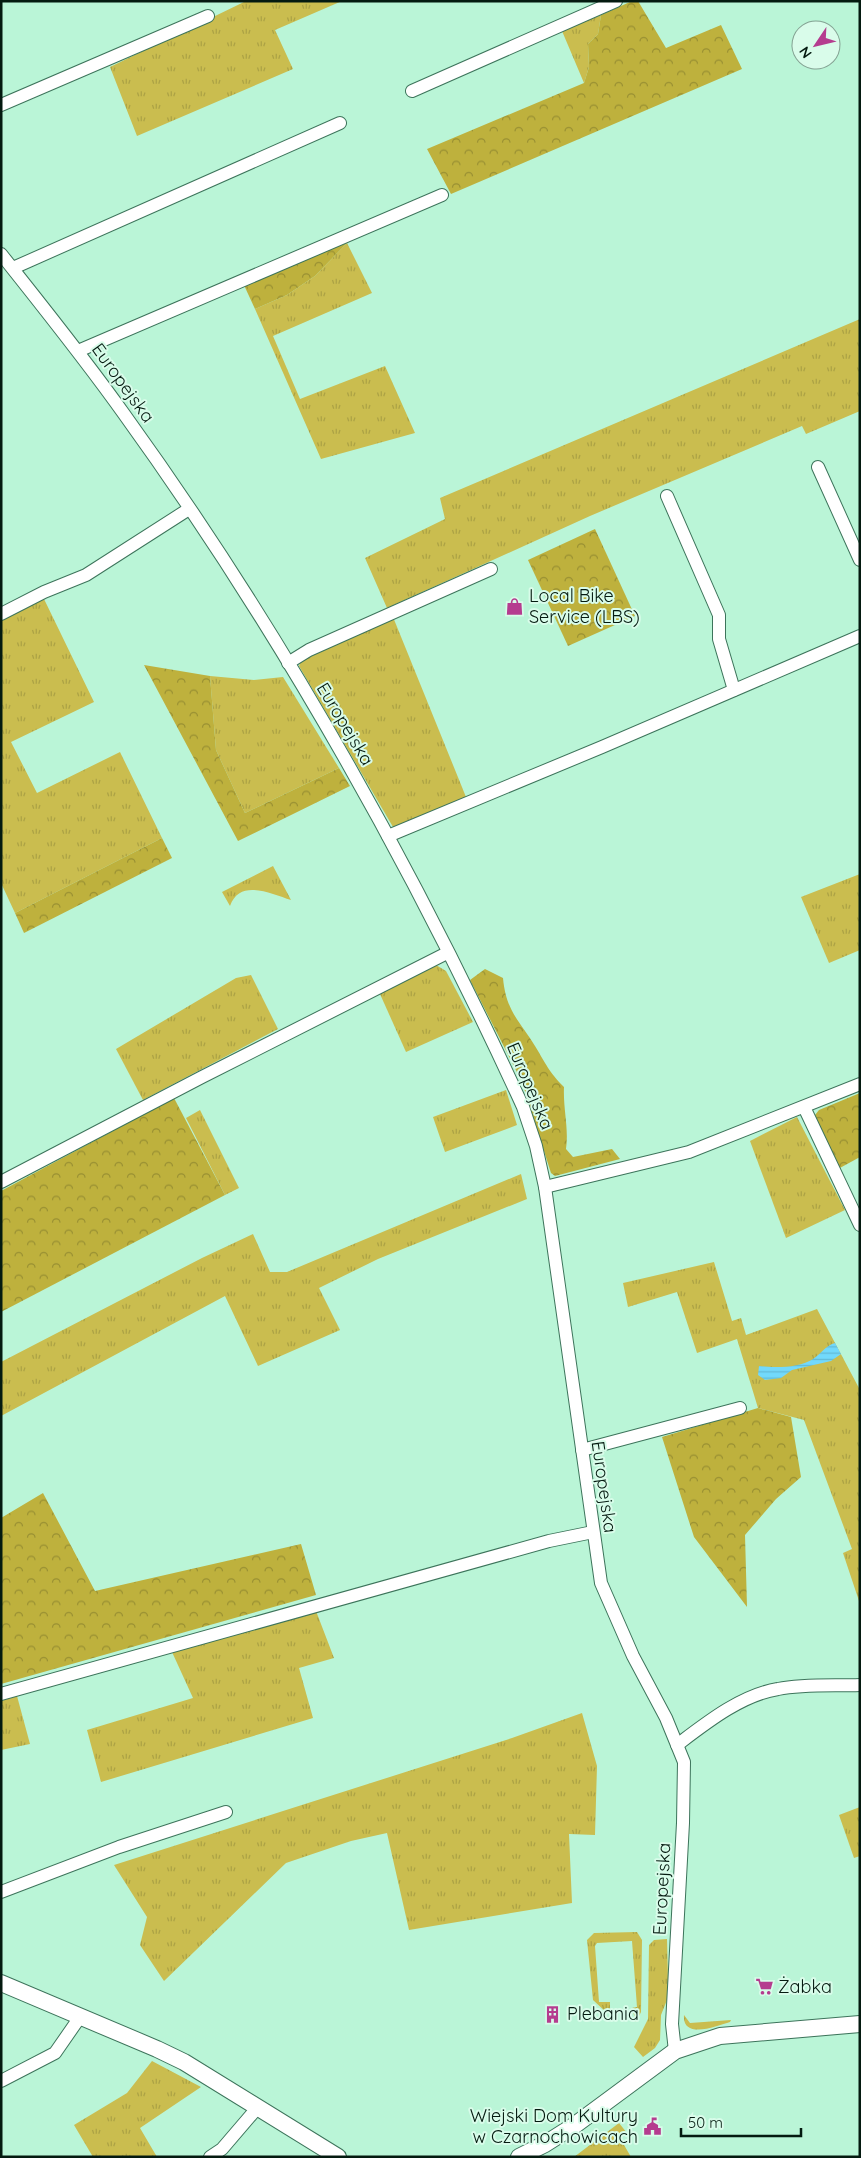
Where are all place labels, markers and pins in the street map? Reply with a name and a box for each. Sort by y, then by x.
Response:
place label: Local Bike Service (LBS) [529,584,640,628]
shop icon: Local Bike Service (LBS) [505,596,525,616]
place label: Żabka [778,1975,832,1998]
supermarket icon: Żabka [754,1977,774,1997]
place label: Plebania [567,2002,639,2025]
building icon: Plebania [543,2004,563,2024]
place label: Wiejski Dom Kultury w Czarnochowicach [470,2104,638,2148]
public building icon: Wiejski Dom Kultury w Czarnochowicach [642,2116,662,2136]

